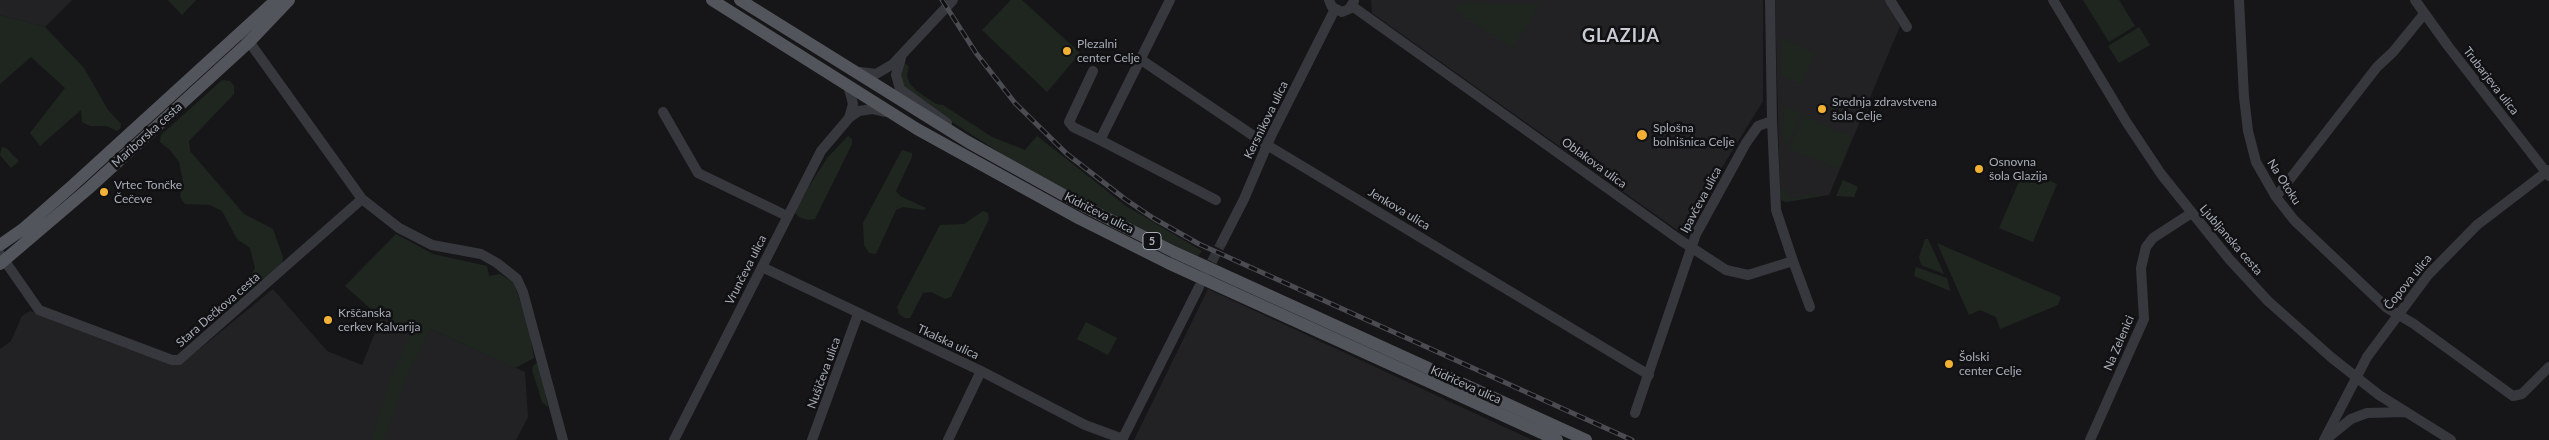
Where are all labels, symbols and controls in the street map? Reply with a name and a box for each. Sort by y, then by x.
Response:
district label: GLAZIJA [1581,25,1661,47]
place label: Plezalni center Celje [1077,37,1140,65]
street label: Trubarjeva ulica [2460,44,2522,118]
marker: Plezalni center Celje [1061,45,1073,57]
street label: Kersnikova ulica [1241,79,1291,161]
place label: Srednja zdravstvena šola Celje [1832,95,1937,123]
street label: Mariborska cesta [109,100,185,170]
marker: Srednja zdravstvena šola Celje [1816,103,1828,115]
place label: Splošna bolnišnica Celje [1653,121,1735,149]
marker: Splošna bolnišnica Celje [1635,128,1649,142]
street label: Oblakova ulica [1559,135,1629,191]
place label: Osnovna šola Glazija [1989,155,2048,183]
street label: Na Otoku [2264,156,2304,208]
marker: Osnovna šola Glazija [1973,163,1985,175]
street label: Ipavčeva ulica [1678,164,1724,236]
place label: Vrtec Tončke Čečeve [114,178,182,206]
street label: Jenkova ulica [1366,185,1432,233]
marker: Vrtec Tončke Čečeve [98,186,110,198]
street label: Kidričeva ulica [1062,189,1136,237]
street label: Ljubljanska cesta [2197,202,2265,278]
road number: 5 [1143,232,1161,250]
street label: Vrunčeva ulica [722,233,770,307]
street label: Čopova ulica [2381,251,2435,313]
street label: Stara Dečkova cesta [173,270,263,350]
place label: Krščanska cerkev Kalvarija [338,306,420,334]
street label: Na Zelenici [2101,313,2137,373]
marker: Krščanska cerkev Kalvarija [322,314,334,326]
street label: Tkalska ulica [915,321,981,363]
street label: Nušičeva ulica [804,335,844,411]
place label: Šolski center Celje [1959,350,2022,378]
marker: Šolski center Celje [1943,358,1955,370]
street label: Kidričeva ulica [1428,363,1504,407]

